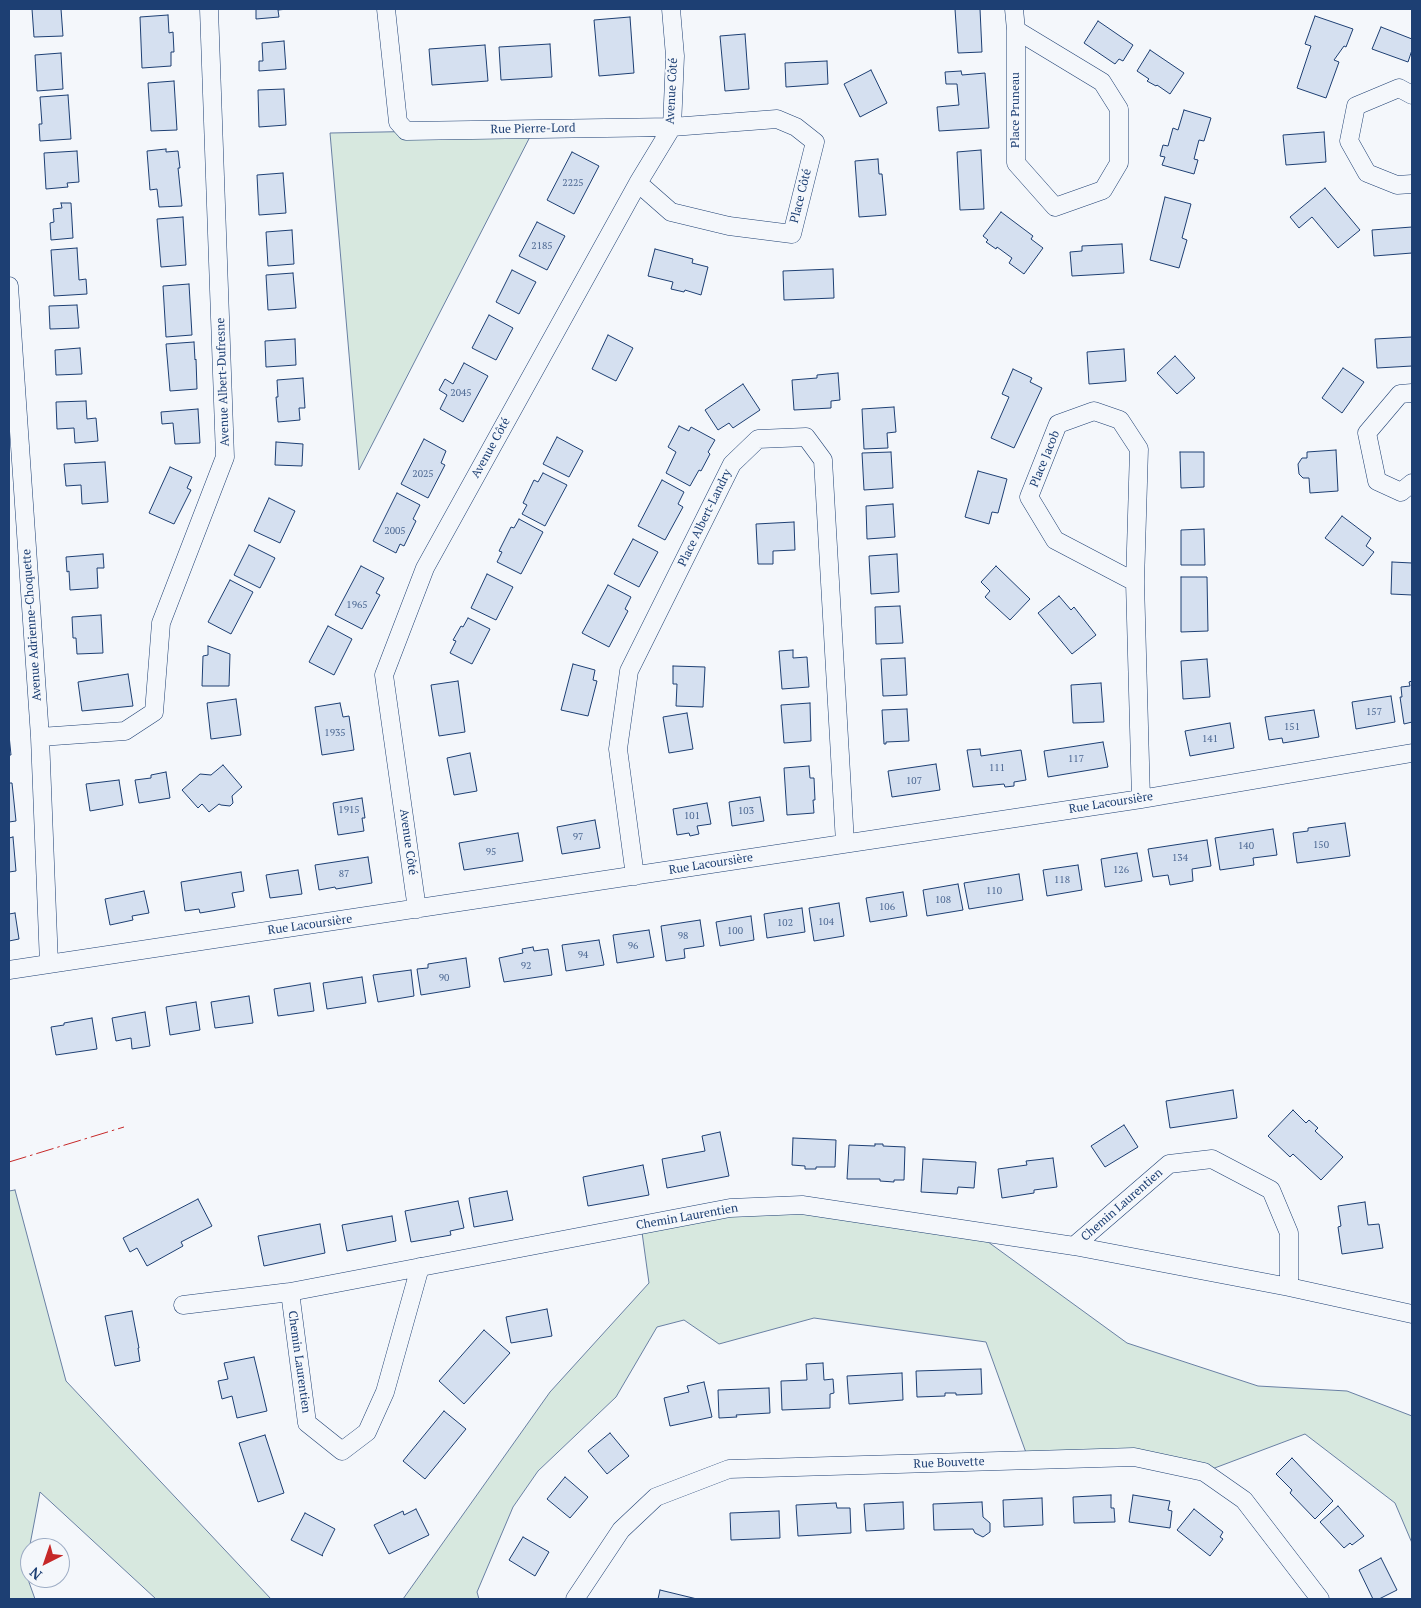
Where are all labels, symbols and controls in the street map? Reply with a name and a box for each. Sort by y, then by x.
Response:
street label: Avenue Côté [663,57,681,125]
street label: Place Pruneau [1009,72,1023,148]
street label: Rue Pierre-Lord [490,121,576,137]
street label: Place Côté [787,167,815,225]
house number: 2225 [562,177,584,189]
house number: 2185 [531,240,553,252]
street label: Avenue Albert-Dufresne [214,317,232,447]
house number: 2045 [450,387,472,399]
street label: Avenue Côté [469,415,513,481]
street label: Place Jacob [1027,429,1063,489]
street label: Place Albert-Landry [675,467,735,569]
house number: 2025 [412,468,434,480]
house number: 2005 [384,525,406,537]
street label: Avenue Adrienne-Choquette [19,548,45,702]
house number: 1965 [346,599,368,611]
house number: 157 [1366,706,1382,718]
house number: 151 [1284,721,1300,733]
house number: 1935 [324,727,346,739]
house number: 141 [1202,733,1218,745]
house number: 117 [1068,753,1084,765]
house number: 111 [989,762,1005,774]
house number: 107 [906,775,922,787]
street label: Rue Lacoursière [1068,789,1154,817]
house number: 1915 [338,804,360,816]
house number: 103 [738,805,754,817]
street label: Avenue Côté [396,808,420,876]
house number: 101 [684,810,700,822]
house number: 97 [573,831,583,843]
house number: 150 [1313,839,1329,851]
house number: 140 [1238,840,1254,852]
house number: 95 [486,846,496,858]
street label: Rue Lacoursière [668,850,754,878]
house number: 134 [1172,852,1188,864]
house number: 126 [1113,864,1129,876]
house number: 87 [339,868,349,880]
house number: 118 [1054,874,1070,886]
house number: 110 [986,885,1002,897]
house number: 108 [935,894,951,906]
house number: 106 [879,901,895,913]
street label: Rue Lacoursière [267,912,353,938]
house number: 104 [818,916,834,928]
house number: 102 [777,917,793,929]
house number: 100 [727,925,743,937]
house number: 98 [678,930,688,942]
house number: 96 [628,940,638,952]
house number: 94 [578,949,588,961]
house number: 92 [521,960,531,972]
house number: 90 [439,972,449,984]
street label: Chemin Laurentien [1078,1166,1166,1244]
street label: Chemin Laurentien [635,1201,739,1233]
street label: Chemin Laurentien [285,1310,313,1414]
street label: Rue Bouvette [913,1455,985,1471]
north arrow [20,1538,70,1588]
text: N [25,1563,46,1585]

